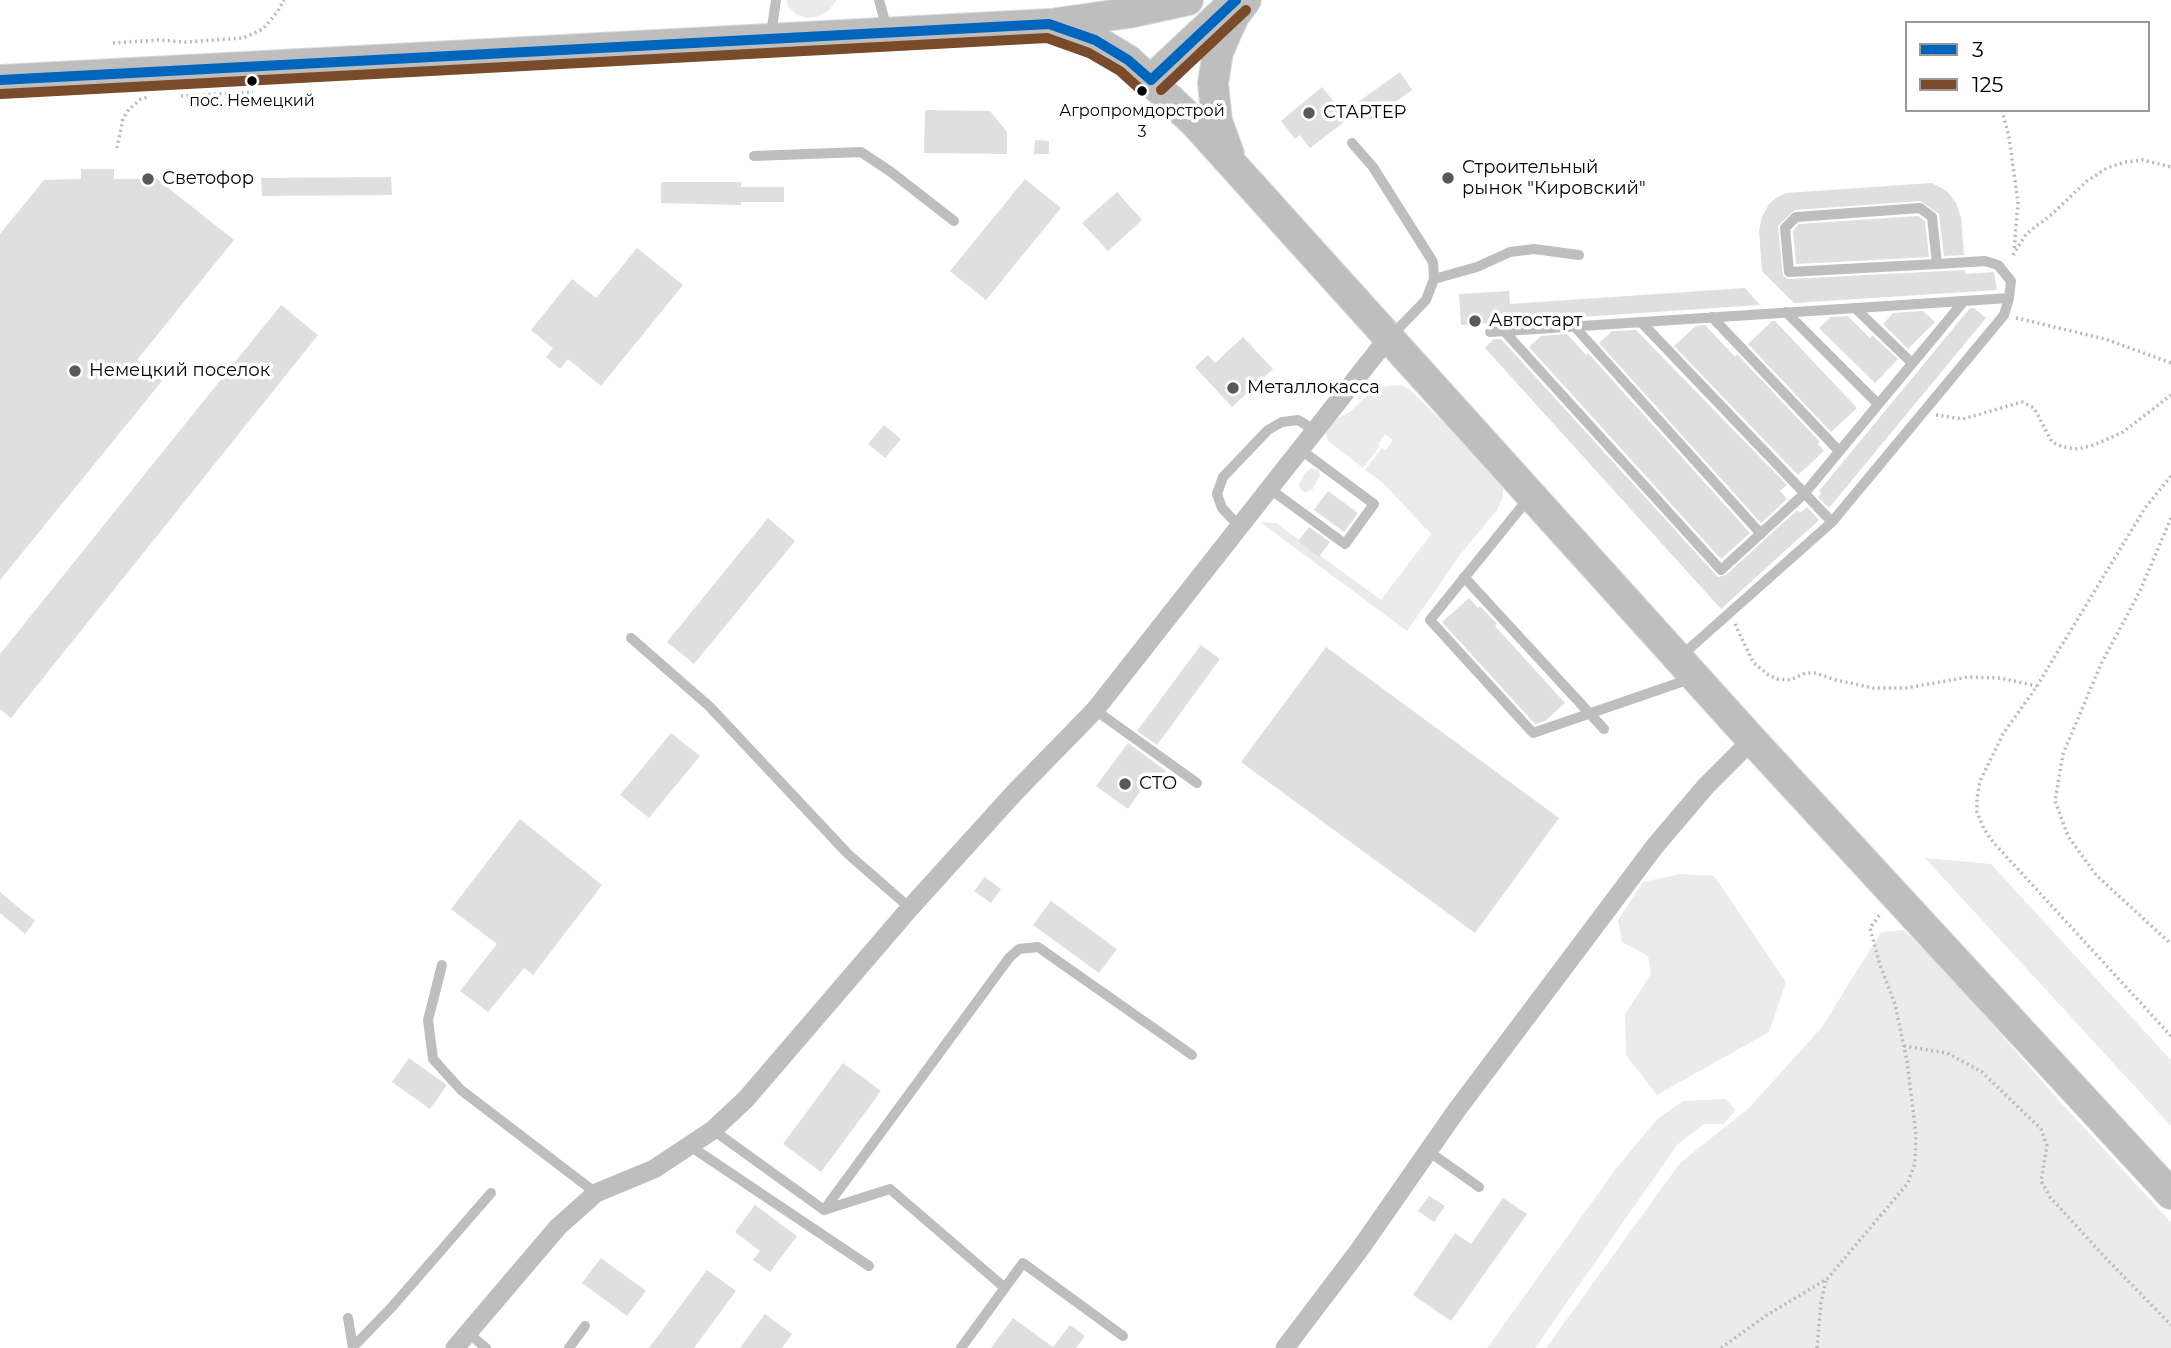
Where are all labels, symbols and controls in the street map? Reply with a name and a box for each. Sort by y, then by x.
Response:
legend [1905,21,2150,112]
text: 3 [1972,37,1984,62]
text: 125 [1972,72,2003,97]
marker: пос. Немецкий [245,74,259,88]
marker: Агропромдорстрой 3 [1135,84,1149,98]
place label: пос. Немецкий [189,91,315,111]
place label: Агропромдорстрой 3 [1059,101,1225,139]
place label: СТАРТЕР [1323,102,1406,124]
marker: СТАРТЕР [1301,105,1317,121]
place label: Строительный рынок "Кировский" [1462,157,1646,200]
place label: Светофор [162,168,254,190]
marker: Строительный рынок "Кировский" [1440,170,1456,186]
marker: Светофор [140,171,156,187]
place label: Автостарт [1489,310,1582,332]
marker: Автостарт [1467,313,1483,329]
place label: Немецкий поселок [89,360,270,382]
marker: Немецкий поселок [67,363,83,379]
place label: Металлокасса [1247,377,1380,399]
marker: Металлокасса [1225,380,1241,396]
place label: СТО [1139,773,1177,795]
marker: СТО [1117,776,1133,792]

